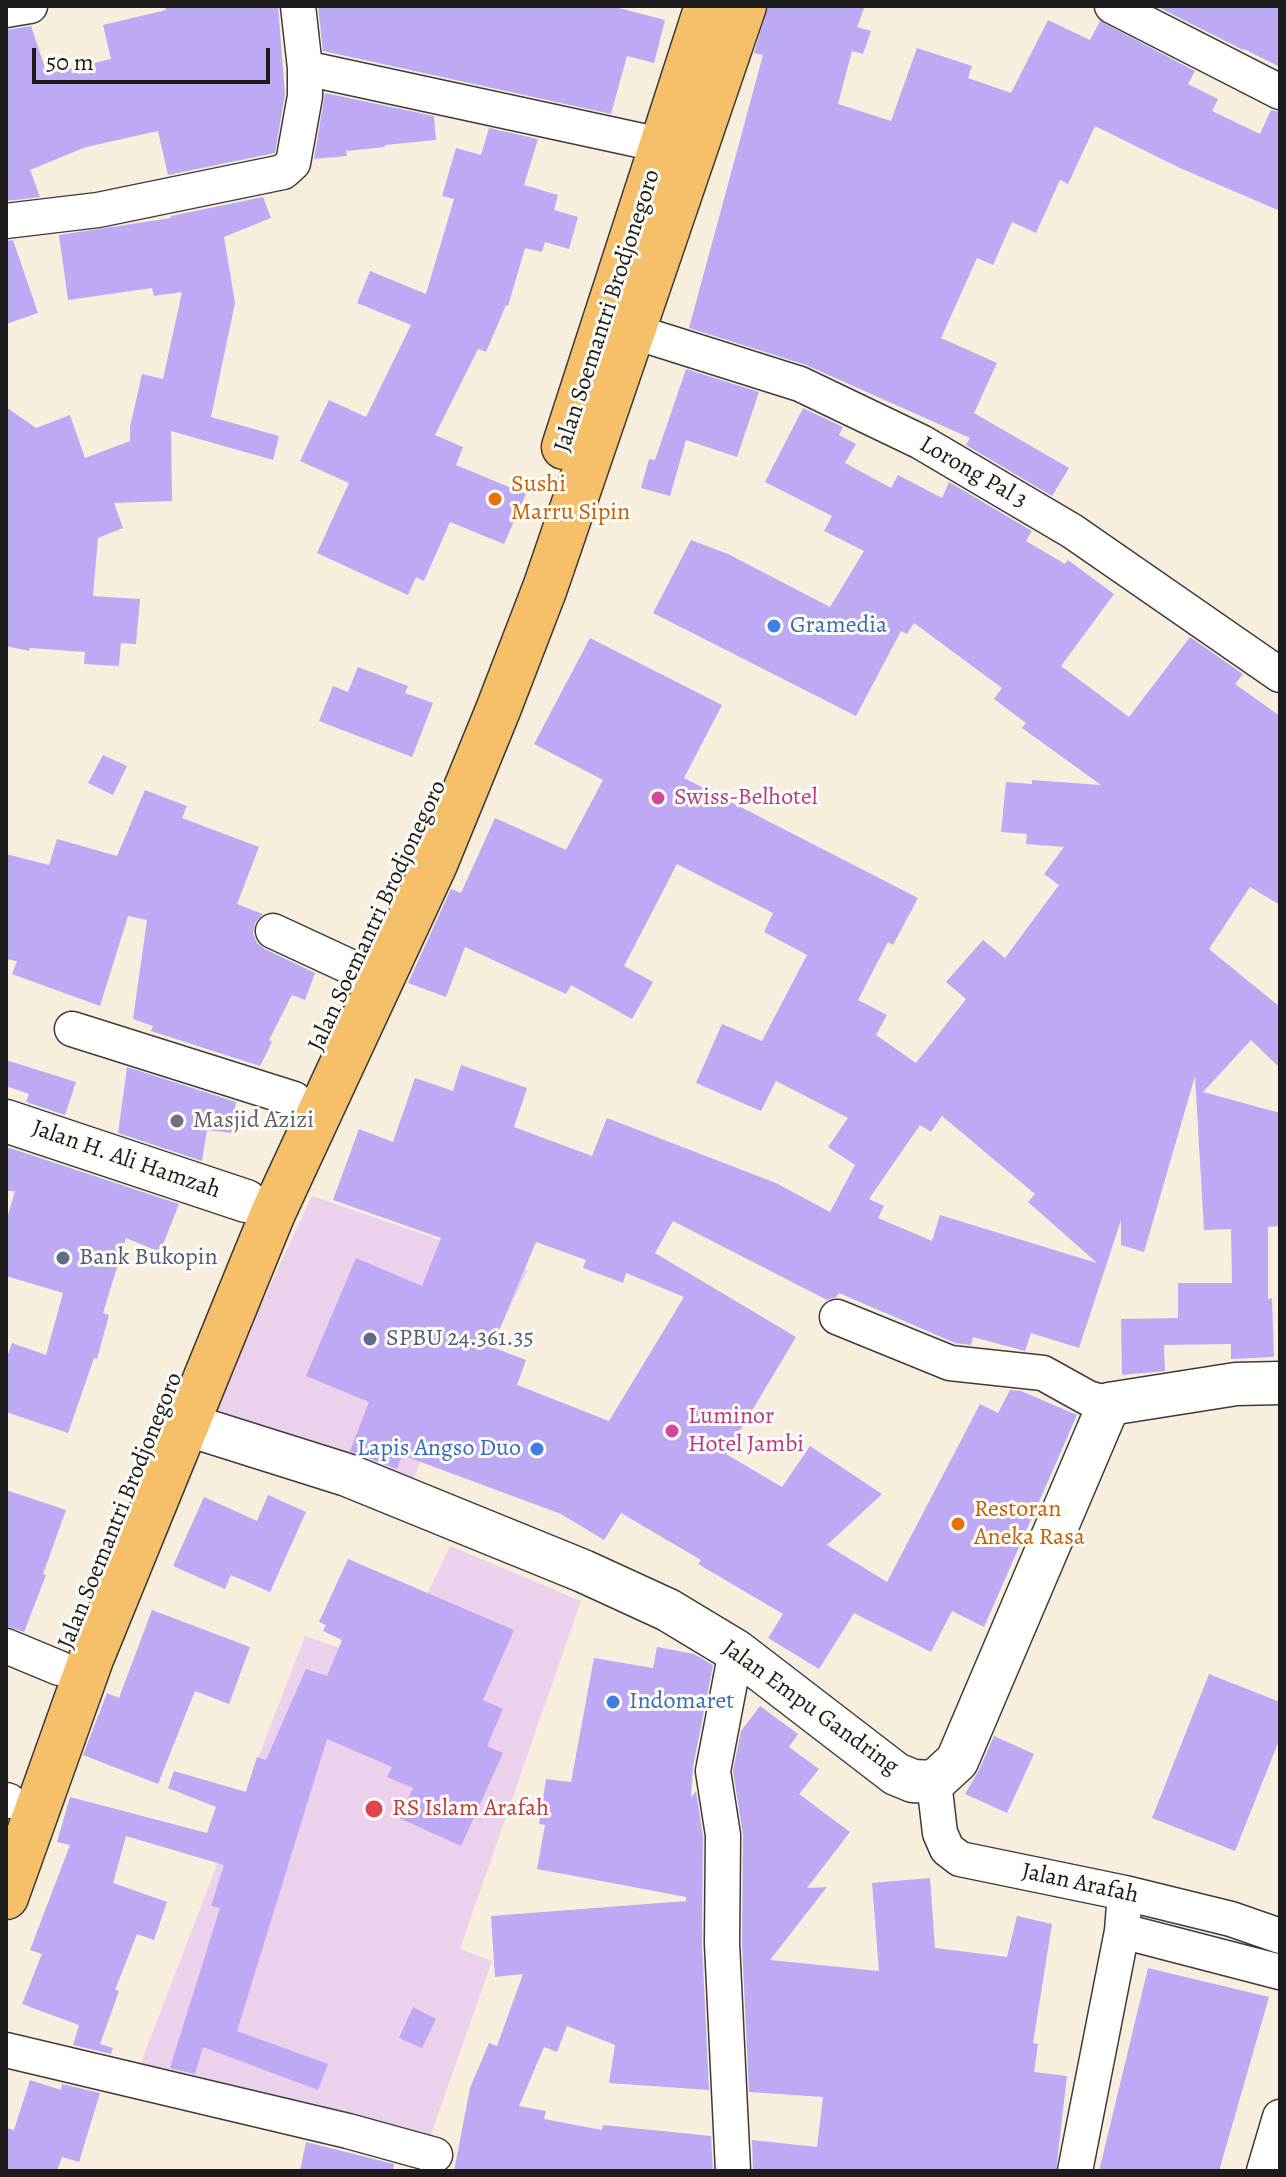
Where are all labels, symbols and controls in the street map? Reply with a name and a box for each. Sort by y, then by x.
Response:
scale bar [36,32,274,82]
text: 50 m [46,46,94,78]
street label: Jalan Soemantri Brodjonegoro [549,166,667,456]
street label: Lorong Pal 3 [914,431,1032,515]
place label: Sushi Marru Sipin [511,471,630,527]
marker: Sushi Marru Sipin [486,490,504,508]
place label: Gramedia [790,612,887,640]
marker: Gramedia [765,617,783,635]
street label: Jalan Soemantri Brodjonegoro [303,776,453,1056]
place label: Swiss-Belhotel [674,784,818,812]
marker: Swiss-Belhotel [649,789,667,807]
place label: Masjid Azizi [193,1107,314,1135]
marker: Masjid Azizi [168,1112,186,1130]
street label: Jalan H. Ali Hamzah [28,1114,224,1206]
place label: Bank Bukopin [79,1244,218,1272]
marker: Bank Bukopin [54,1249,72,1267]
place label: SPBU 24.361.35 [386,1325,534,1353]
marker: SPBU 24.361.35 [361,1330,379,1348]
street label: Jalan Soemantri Brodjonegoro [52,1369,190,1653]
place label: Luminor Hotel Jambi [688,1403,804,1459]
marker: Luminor Hotel Jambi [663,1422,681,1440]
place label: Lapis Angso Duo [357,1435,521,1463]
marker: Lapis Angso Duo [528,1440,546,1458]
place label: Restoran Aneka Rasa [974,1496,1085,1552]
marker: Restoran Aneka Rasa [949,1515,967,1533]
street label: Jalan Empu Gandring [716,1634,904,1782]
place label: Indomaret [629,1688,734,1716]
marker: Indomaret [604,1693,622,1711]
place label: RS Islam Arafah [392,1795,549,1823]
marker: RS Islam Arafah [363,1798,385,1820]
street label: Jalan Arafah [1019,1858,1141,1910]

